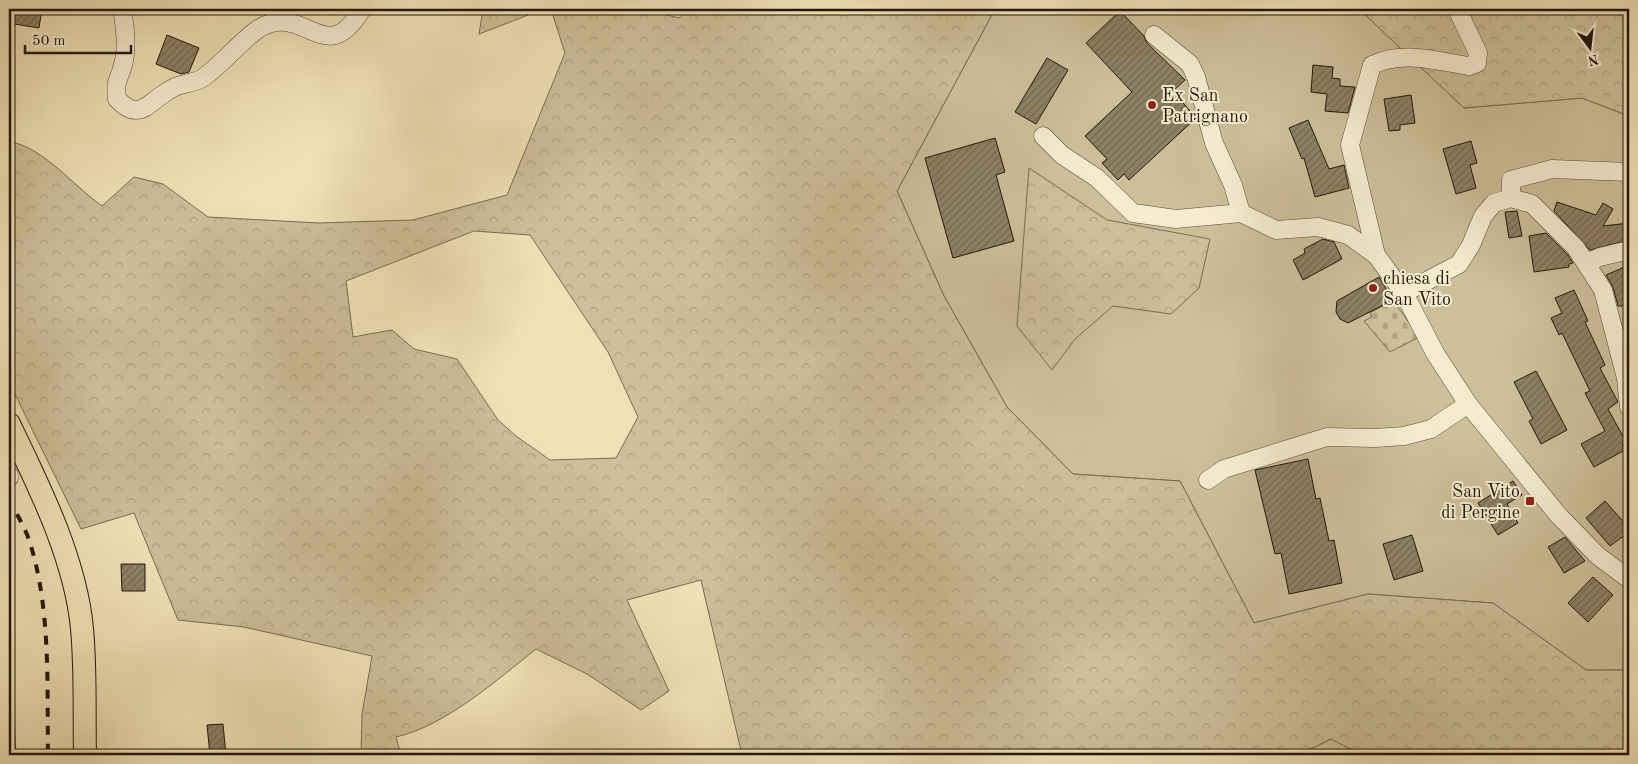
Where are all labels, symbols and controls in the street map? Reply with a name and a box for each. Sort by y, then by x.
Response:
scale bar [25,22,131,54]
north arrow [1566,22,1616,72]
text: 50 m [32,34,66,49]
text: N [1586,51,1600,68]
place label: Ex San Patrignano [1162,87,1248,126]
marker: Ex San Patrignano [1146,99,1158,111]
place label: chiesa di San Vito [1383,270,1451,309]
marker: chiesa di San Vito [1367,282,1379,294]
place label: San Vito di Pergine [1441,483,1520,522]
marker: San Vito di Pergine [1524,495,1536,507]

